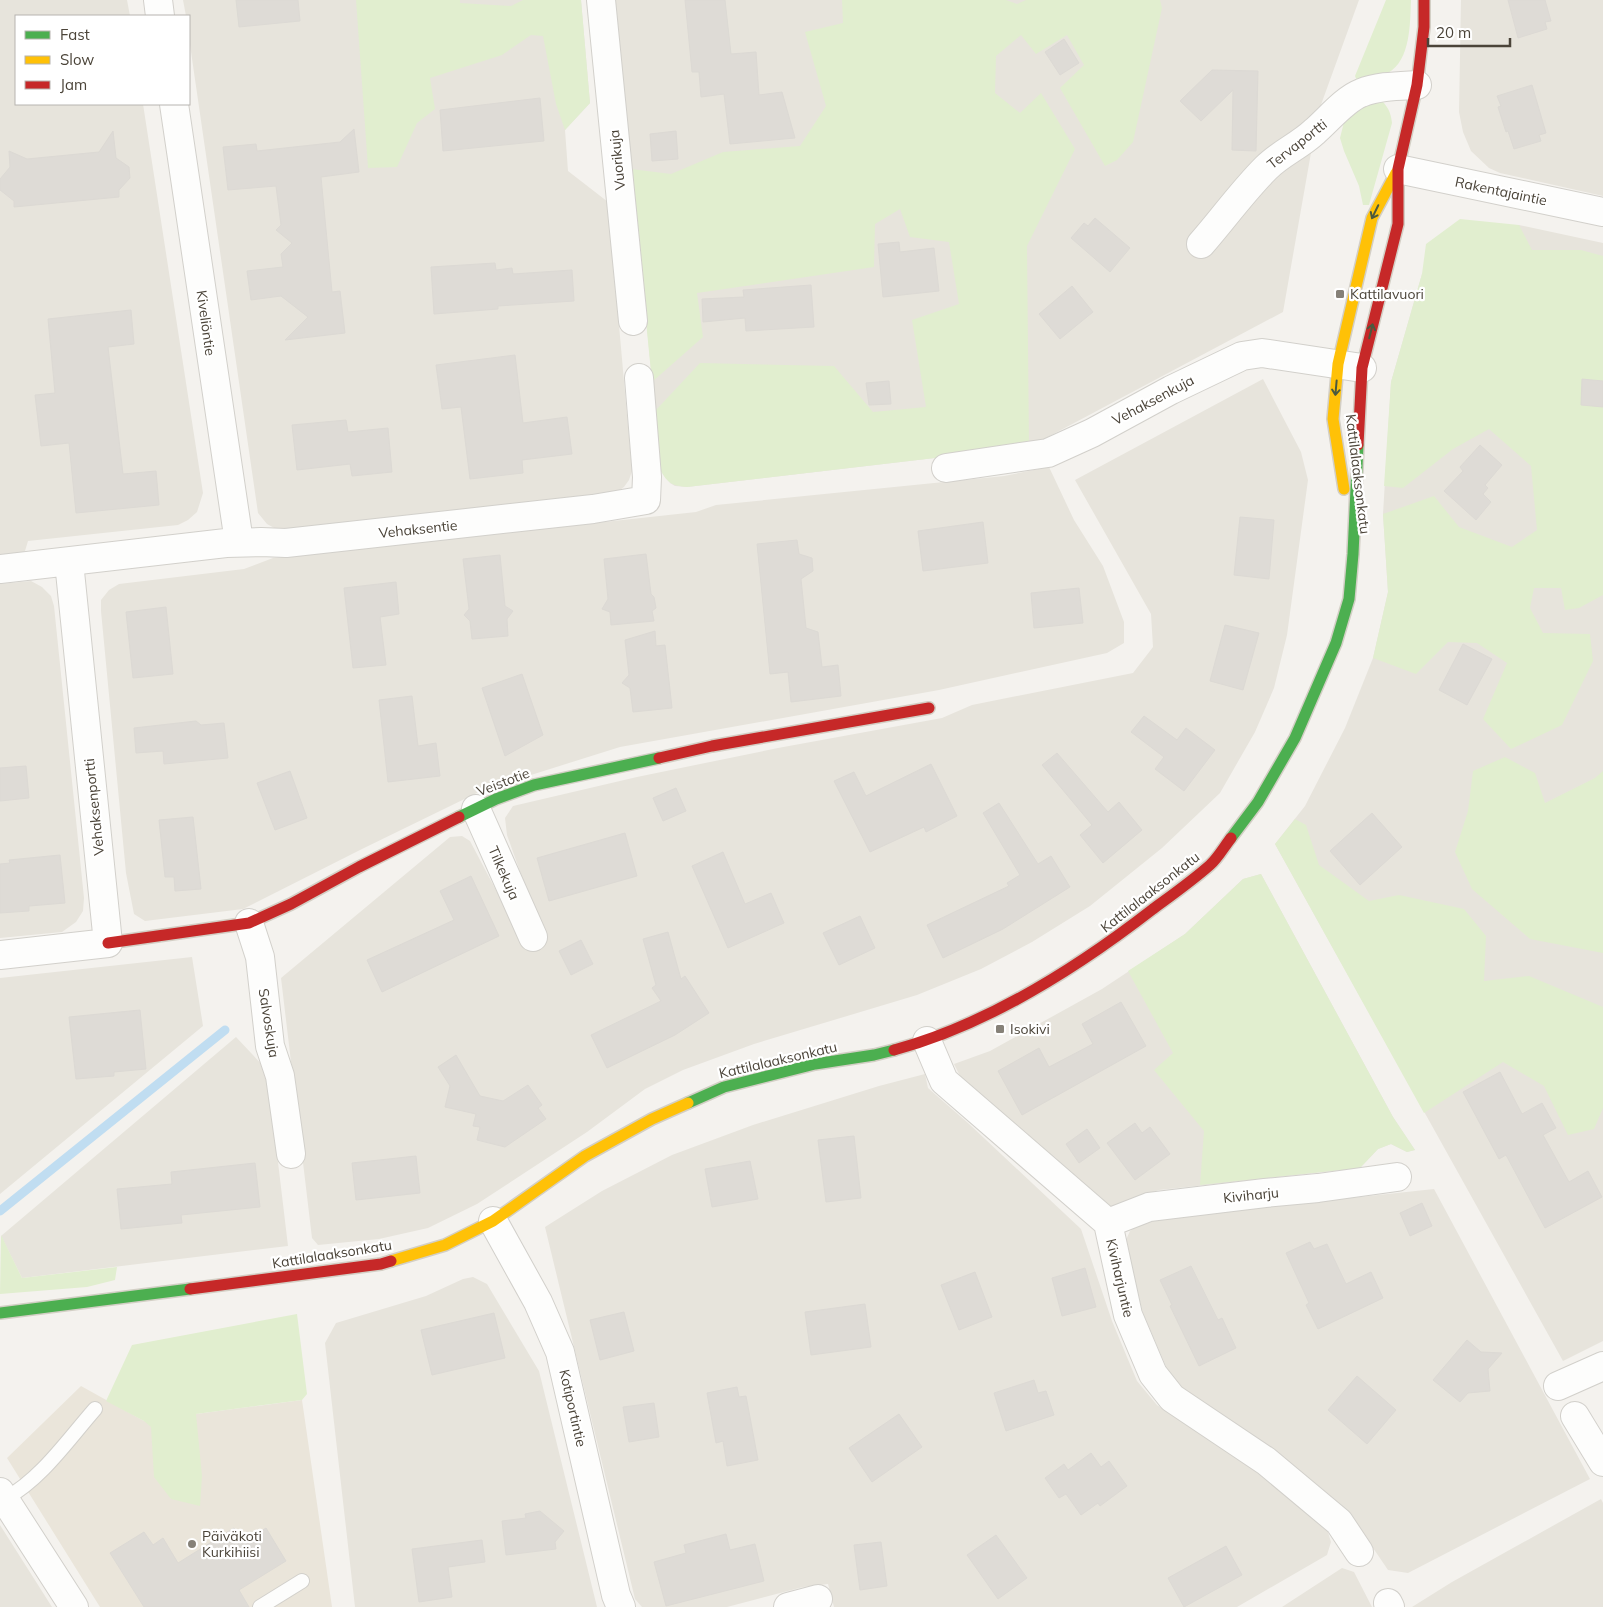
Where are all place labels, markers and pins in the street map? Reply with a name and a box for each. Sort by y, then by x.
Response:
place label: Kattilavuori [1350,285,1424,303]
marker: Kattilavuori [1334,288,1346,300]
place label: Isokivi [1010,1020,1050,1038]
marker: Isokivi [994,1023,1006,1035]
place label: Päiväkoti Kurkihiisi [202,1527,262,1561]
marker: Päiväkoti Kurkihiisi [186,1538,198,1550]

